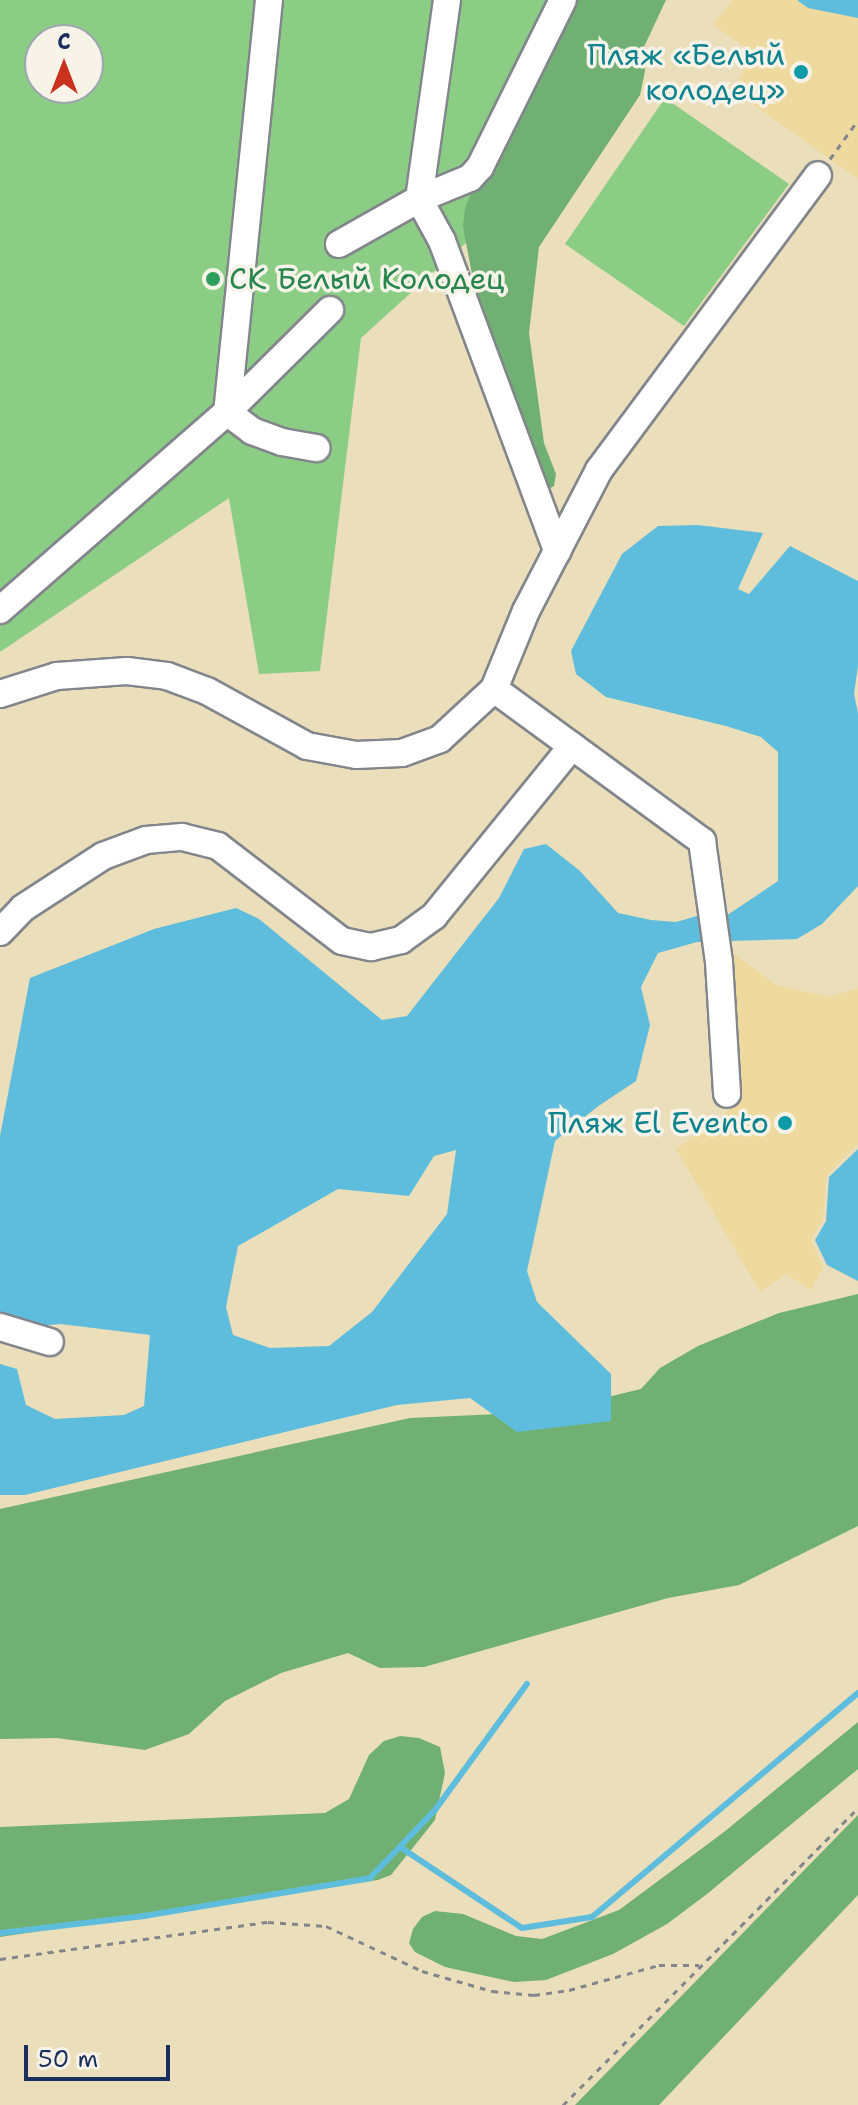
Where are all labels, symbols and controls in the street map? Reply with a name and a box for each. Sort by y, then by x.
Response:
north arrow [24,24,104,104]
text: С [57,27,71,56]
place label: Пляж «Белый колодец» [587,37,785,108]
marker: Пляж «Белый колодец» [792,63,810,81]
place label: СК Белый Колодец [229,261,505,297]
marker: СК Белый Колодец [204,270,222,288]
place label: Пляж El Evento [548,1105,769,1141]
marker: Пляж El Evento [776,1114,794,1132]
scale bar [28,2029,174,2079]
text: 50 m [38,2043,98,2075]

